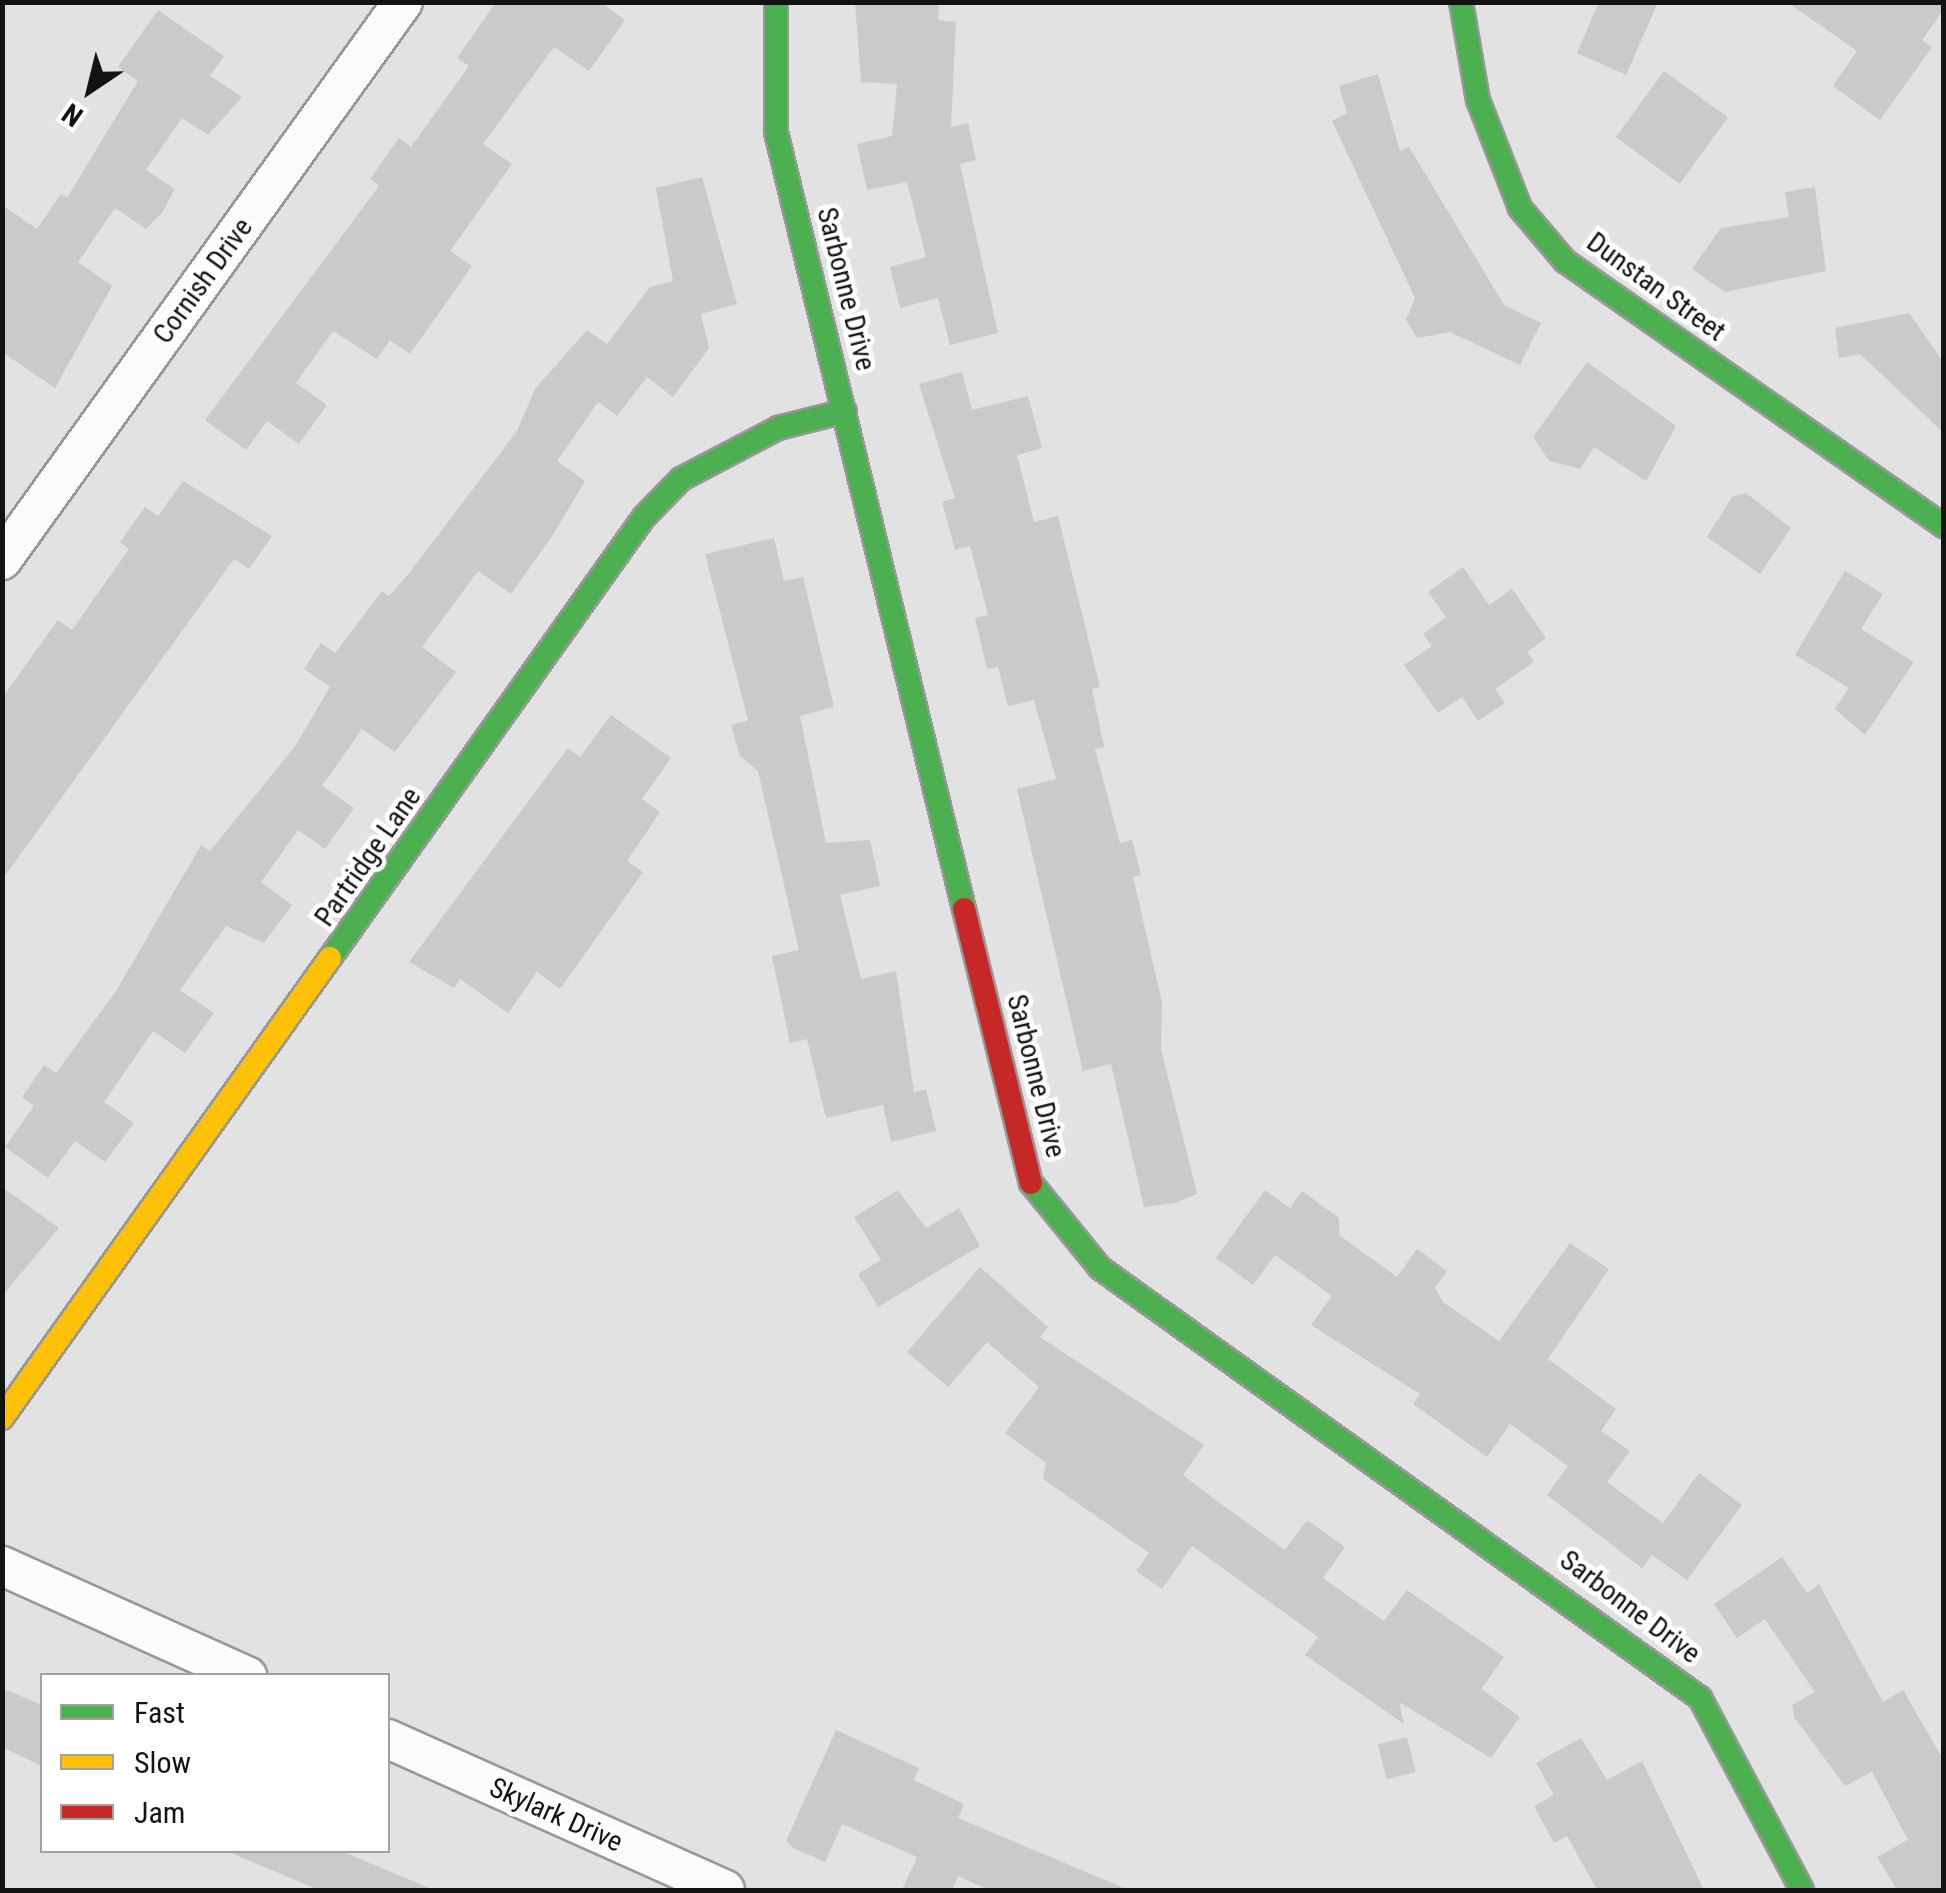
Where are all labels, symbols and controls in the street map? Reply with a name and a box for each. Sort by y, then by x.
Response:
north arrow [40,40,140,140]
text: N [56,97,89,133]
street label: Sarbonne Drive [810,204,882,374]
street label: Cornish Drive [146,212,260,350]
street label: Dunstan Street [1580,225,1732,349]
street label: Partridge Lane [308,781,428,933]
street label: Sarbonne Drive [1000,991,1072,1161]
street label: Sarbonne Drive [1553,1543,1707,1671]
legend [40,1673,390,1853]
text: Fast [134,1695,185,1730]
text: Slow [134,1745,191,1780]
street label: Skylark Drive [484,1771,628,1859]
text: Jam [134,1795,185,1830]

